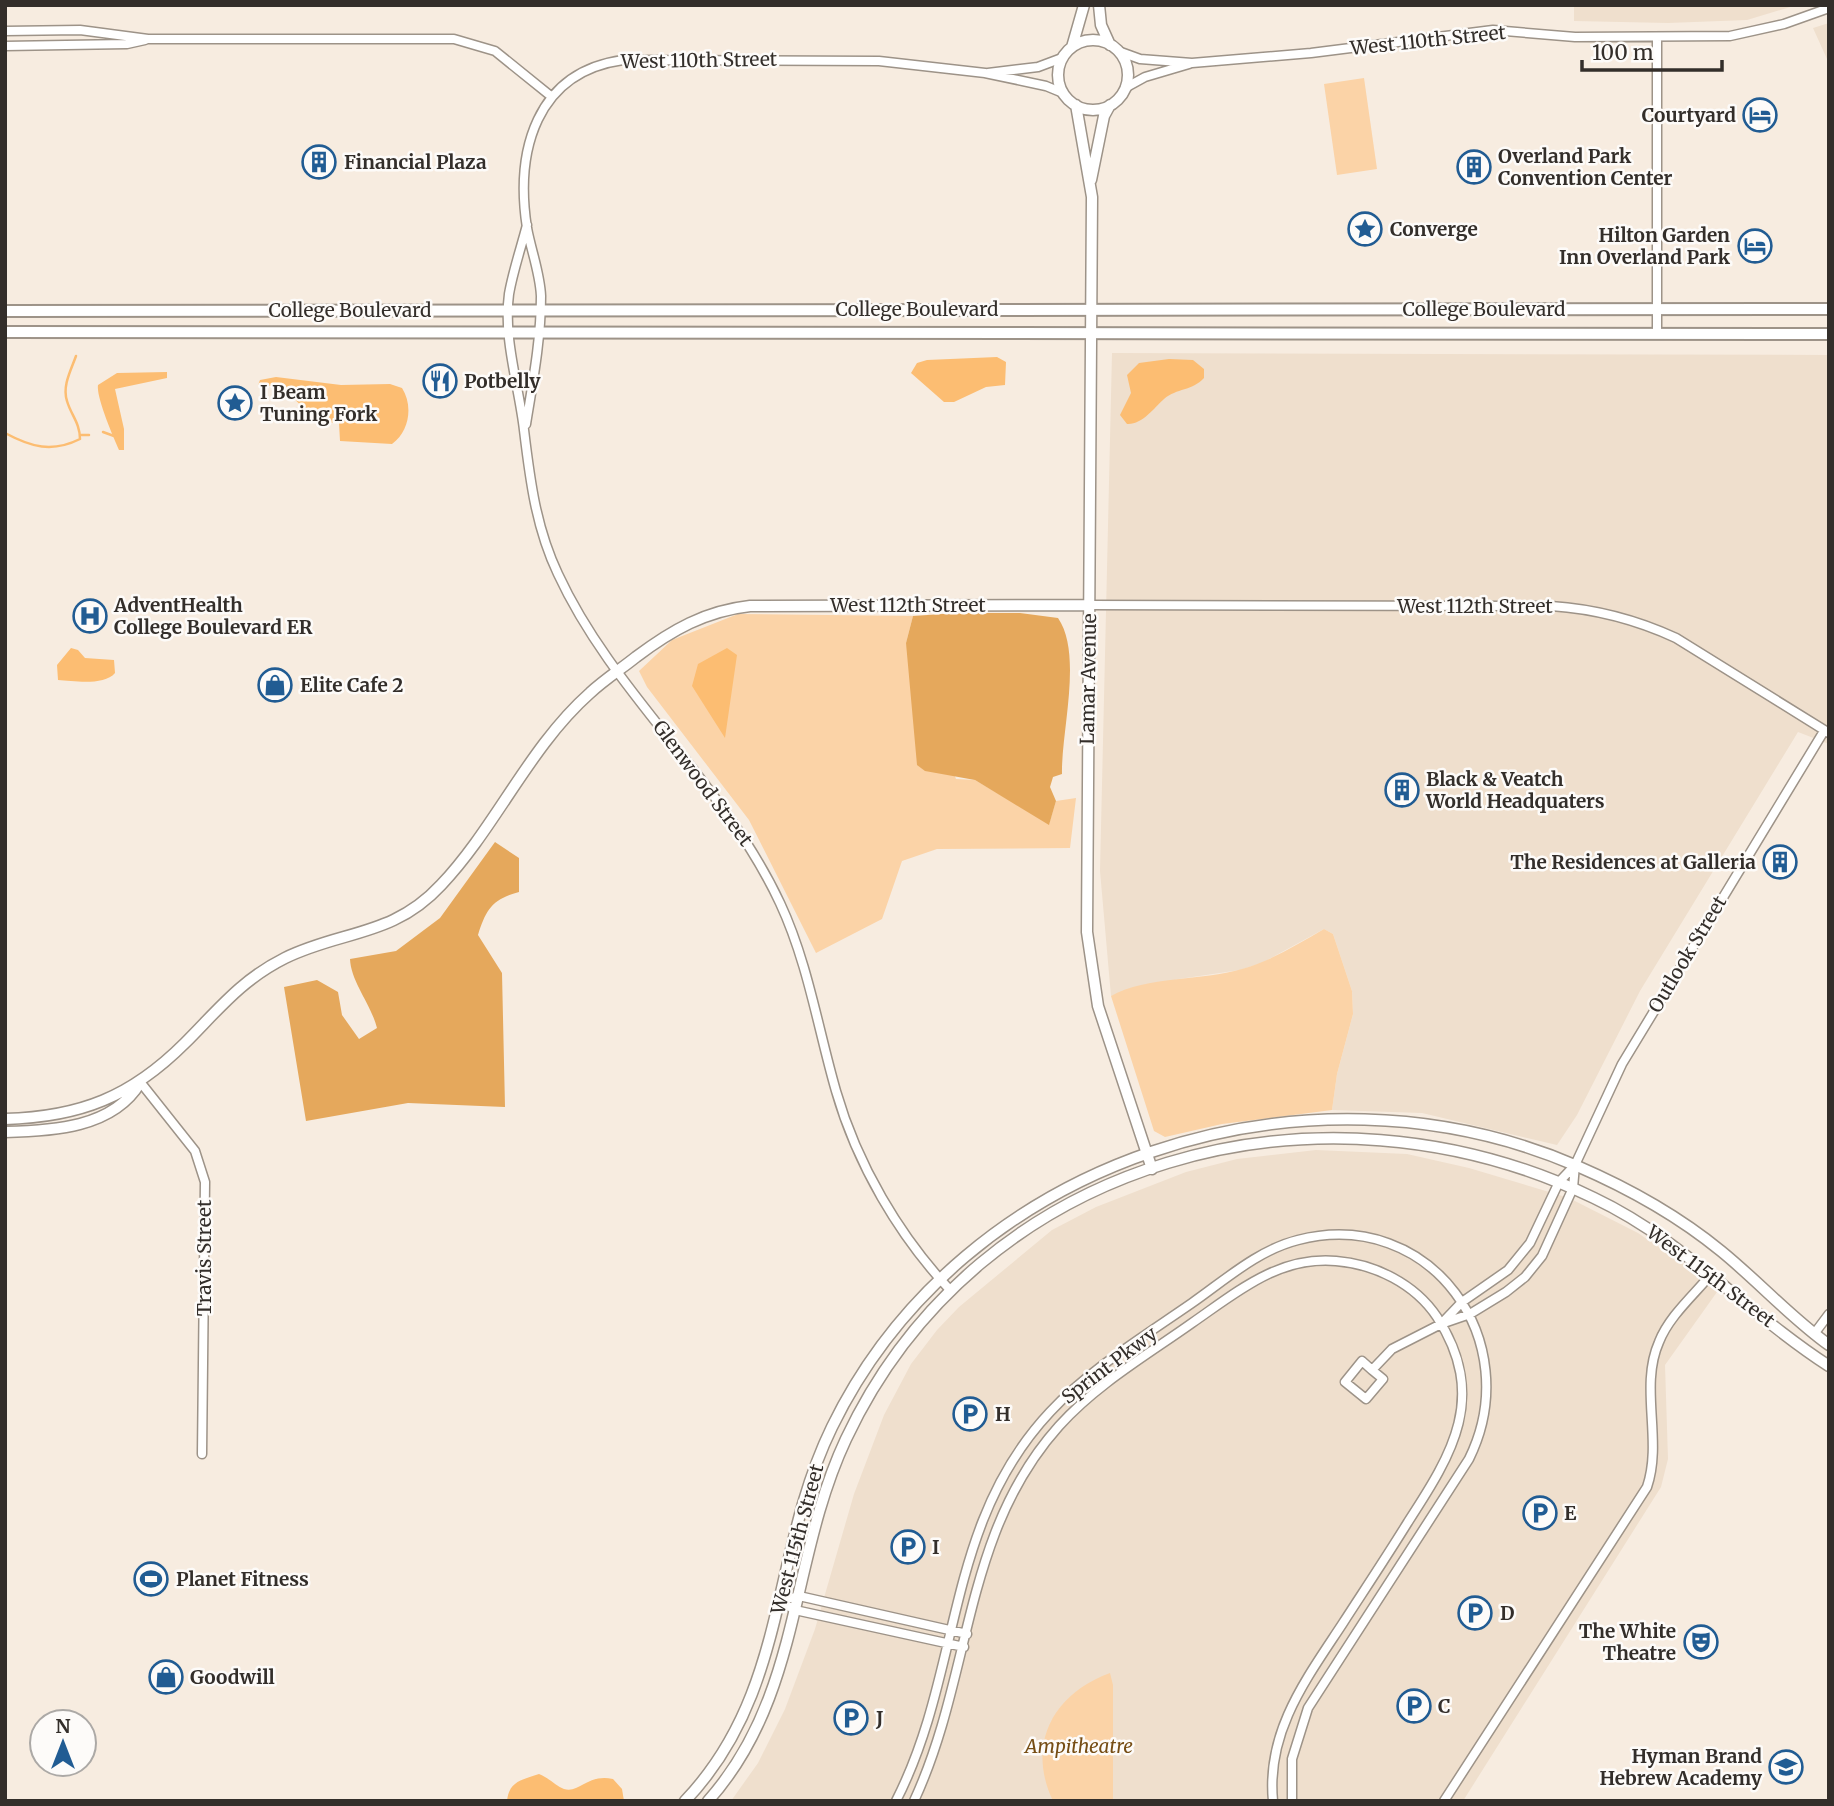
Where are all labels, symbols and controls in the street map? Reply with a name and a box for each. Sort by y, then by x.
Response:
street label: West 110th Street [1348,20,1507,60]
scale bar [1582,28,1722,72]
text: 100 m [1592,39,1654,66]
street label: West 110th Street [620,47,778,73]
hotel icon: Courtyard [1741,96,1779,134]
place label: Courtyard [1642,103,1736,127]
building icon: Financial Plaza [300,143,338,181]
place label: Overland Park Convention Center [1498,144,1672,190]
building icon: Overland Park Convention Center [1455,148,1493,186]
place label: Financial Plaza [344,150,487,174]
place icon: Converge [1346,210,1384,248]
place label: Converge [1390,217,1478,241]
place label: Hilton Garden Inn Overland Park [1559,223,1731,269]
hotel icon: Hilton Garden Inn Overland Park [1736,227,1774,265]
street label: College Boulevard [836,297,998,321]
street label: College Boulevard [1403,297,1565,321]
street label: College Boulevard [269,298,431,322]
restaurant icon: Potbelly [421,362,459,400]
place label: Potbelly [464,369,541,393]
place label: I Beam Tuning Fork [260,380,378,426]
place icon: I Beam Tuning Fork [216,384,254,422]
place label: AdventHealth College Boulevard ER [113,593,313,639]
street label: West 112th Street [829,593,986,617]
street label: West 112th Street [1396,594,1553,618]
hospital icon: AdventHealth College Boulevard ER [71,597,109,635]
street label: Lamar Avenue [1075,613,1101,745]
shop icon: Elite Cafe 2 [256,666,294,704]
place label: Elite Cafe 2 [300,673,403,697]
street label: Glenwood Street [648,715,758,851]
place label: Black & Veatch World Headquaters [1425,767,1605,813]
building icon: Black & Veatch World Headquaters [1383,771,1421,809]
building icon: The Residences at Galleria [1761,843,1799,881]
place label: The Residences at Galleria [1510,850,1756,874]
street label: Outlook Street [1643,891,1732,1017]
street label: Travis Street [192,1199,216,1316]
street label: West 115th Street [1641,1219,1780,1332]
street label: Sprint Pkwy [1056,1321,1162,1409]
parking icon: H [951,1395,989,1433]
place label: H [995,1402,1011,1426]
street label: West 115th Street [765,1461,829,1618]
parking icon: E [1521,1494,1559,1532]
place label: E [1564,1501,1577,1525]
parking icon: I [889,1528,927,1566]
place label: I [932,1535,940,1559]
sports icon: Planet Fitness [132,1560,170,1598]
place label: Planet Fitness [176,1567,309,1591]
parking icon: D [1456,1594,1494,1632]
place label: D [1500,1601,1515,1625]
place label: The White Theatre [1579,1619,1676,1665]
theatre icon: The White Theatre [1682,1623,1720,1661]
shop icon: Goodwill [147,1658,185,1696]
place label: Goodwill [190,1665,275,1689]
parking icon: C [1395,1687,1433,1725]
place label: C [1438,1694,1451,1718]
parking icon: J [832,1699,870,1737]
place label: J [875,1706,884,1730]
north arrow [28,1708,98,1778]
text: N [55,1714,71,1738]
park label: Ampitheatre [1023,1734,1133,1758]
place label: Hyman Brand Hebrew Academy [1600,1744,1763,1790]
school or university icon: Hyman Brand Hebrew Academy [1767,1748,1805,1786]

